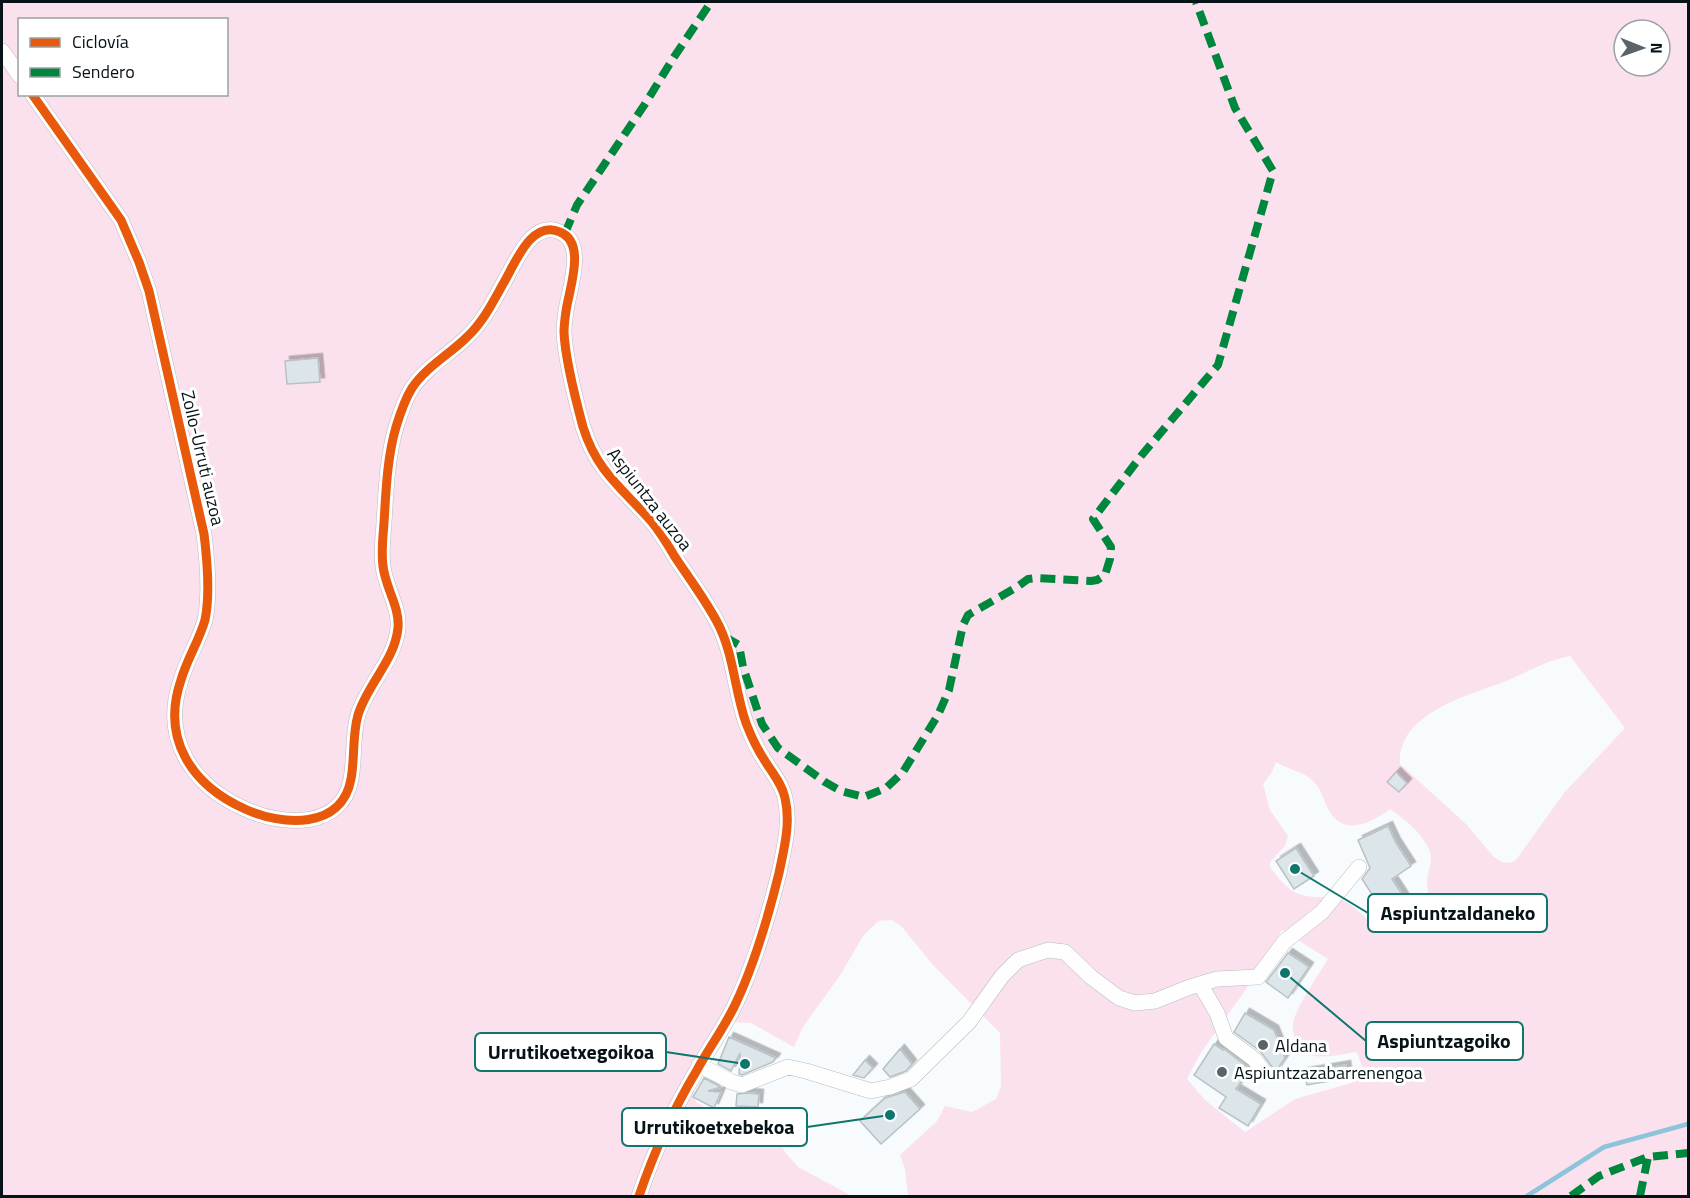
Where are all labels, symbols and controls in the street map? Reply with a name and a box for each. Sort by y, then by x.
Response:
legend [18,18,228,96]
north arrow [1612,18,1672,78]
text: Ciclovía [72,28,129,55]
text: N [1645,43,1669,54]
text: Sendero [72,58,135,85]
street label: Zollo-Urruti auzoa [174,388,232,528]
street label: Aspiuntza auzoa [601,442,699,556]
callout: Aspiuntzaldaneko [1368,894,1547,932]
text: Aspiuntzaldaneko [1381,897,1535,928]
callout: Aspiuntzagoiko [1366,1022,1523,1060]
text: Aspiuntzagoiko [1377,1025,1511,1056]
place label: Aldana [1275,1032,1327,1059]
callout: Urrutikoetxegoikoa [475,1033,666,1071]
text: Urrutikoetxegoikoa [488,1036,654,1067]
marker: Aldana [1256,1038,1270,1052]
place label: Aspiuntzazabarrenengoa [1234,1059,1422,1086]
marker: Aspiuntzazabarrenengoa [1215,1065,1229,1079]
callout: Urrutikoetxebekoa [622,1108,807,1146]
text: Urrutikoetxebekoa [633,1111,795,1142]

